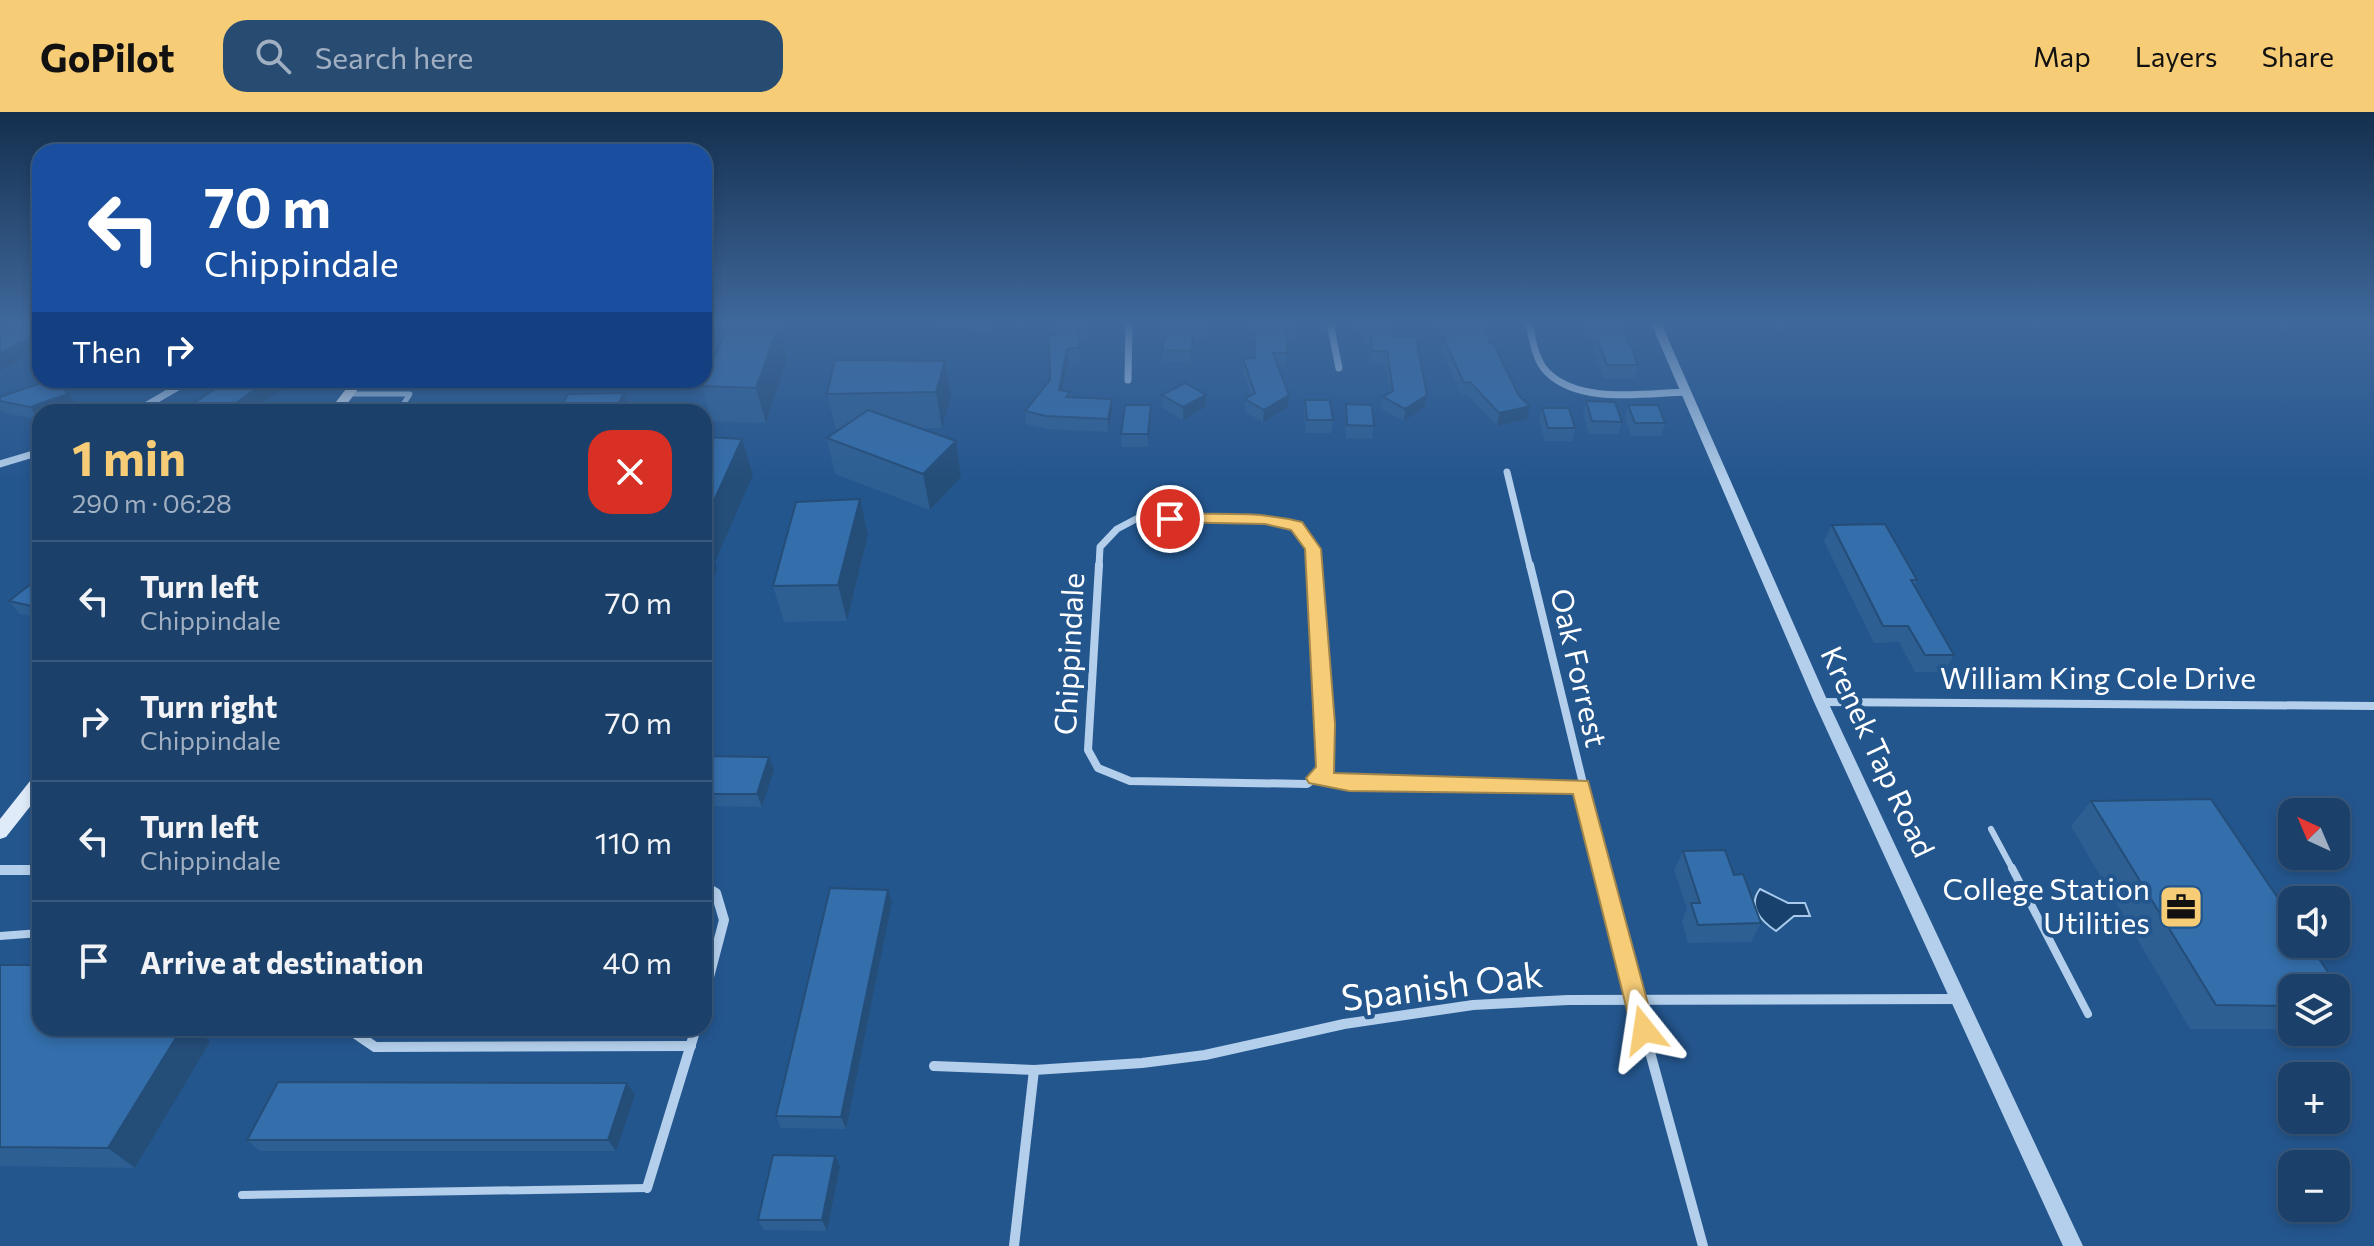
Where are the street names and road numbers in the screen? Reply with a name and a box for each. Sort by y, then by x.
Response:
street label: Chippindale [1045,572,1090,736]
street label: Oak Forrest [1544,584,1617,750]
street label: Krenek Tap Road [1814,640,1944,862]
street label: William King Cole Drive [1940,658,2256,695]
street label: Spanish Oak [1338,950,1545,1018]

